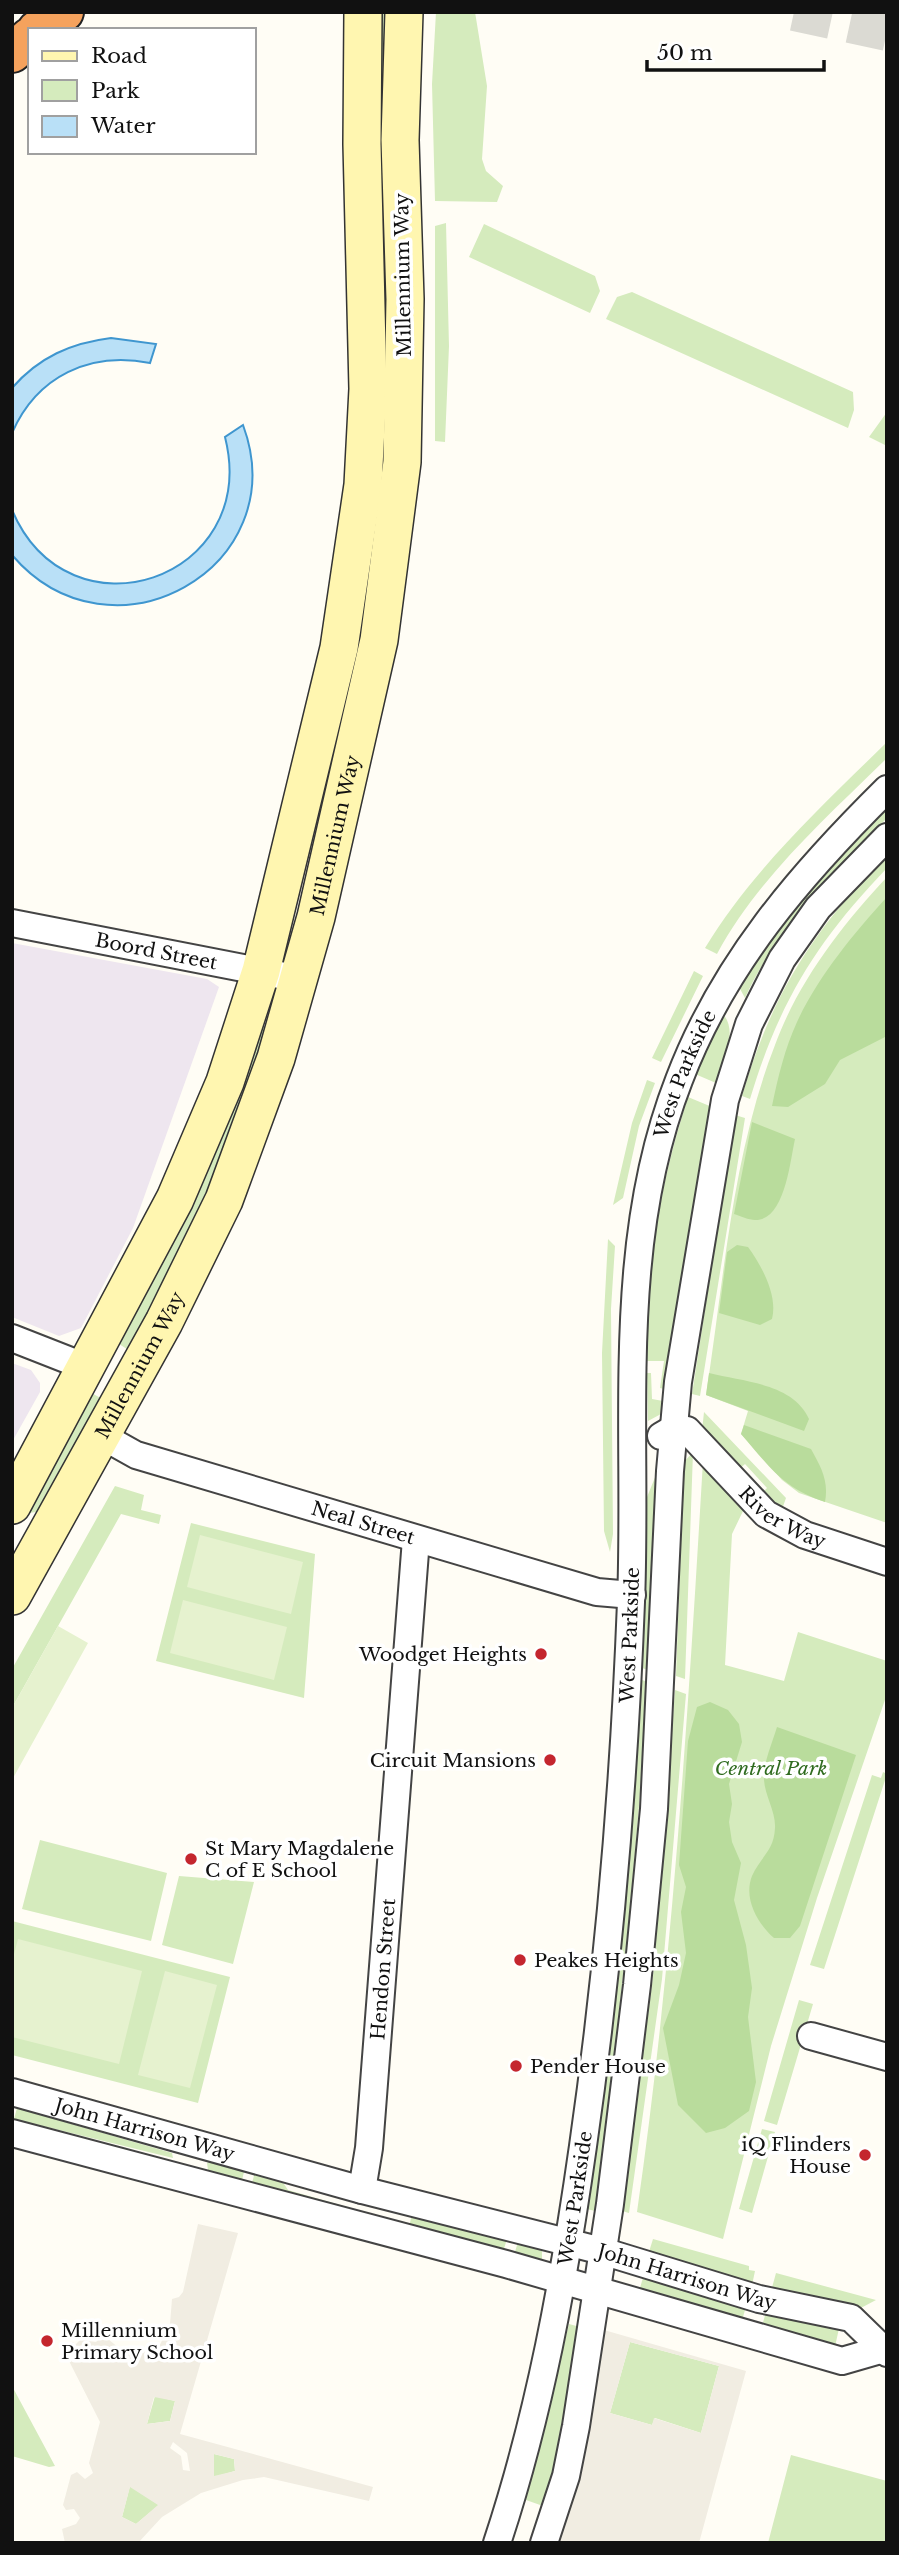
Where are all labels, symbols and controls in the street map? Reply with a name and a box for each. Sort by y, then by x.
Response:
legend [28,28,256,154]
scale bar [647,28,824,72]
text: 50 m [657,40,713,66]
text: Road [91,43,147,69]
text: Park [91,78,140,104]
text: Water [90,113,155,139]
street label: Millennium Way [390,193,416,357]
street label: Millennium Way [305,753,364,918]
street label: Boord Street [93,928,220,974]
street label: West Parkside [649,1006,721,1142]
street label: Millennium Way [90,1288,189,1442]
street label: River Way [734,1481,829,1553]
street label: Neal Street [309,1496,418,1549]
street label: West Parkside [615,1567,644,1705]
place label: Woodget Heights [358,1643,527,1666]
marker: Woodget Heights [533,1646,549,1662]
place label: Circuit Mansions [370,1749,536,1772]
marker: Circuit Mansions [542,1752,558,1768]
park label: Central Park [715,1757,827,1780]
place label: St Mary Magdalene C of E School [205,1837,394,1882]
marker: St Mary Magdalene C of E School [183,1851,199,1867]
street label: Hendon Street [366,1897,400,2041]
place label: Peakes Heights [534,1949,679,1972]
marker: Peakes Heights [512,1952,528,1968]
place label: Pender House [530,2055,666,2078]
marker: Pender House [508,2058,524,2074]
street label: John Harrison Way [50,2092,237,2165]
street label: West Parkside [553,2129,597,2268]
place label: iQ Flinders House [741,2133,851,2178]
marker: iQ Flinders House [857,2147,873,2163]
street label: John Harrison Way [592,2238,779,2314]
place label: Millennium Primary School [61,2319,213,2364]
marker: Millennium Primary School [39,2333,55,2349]

